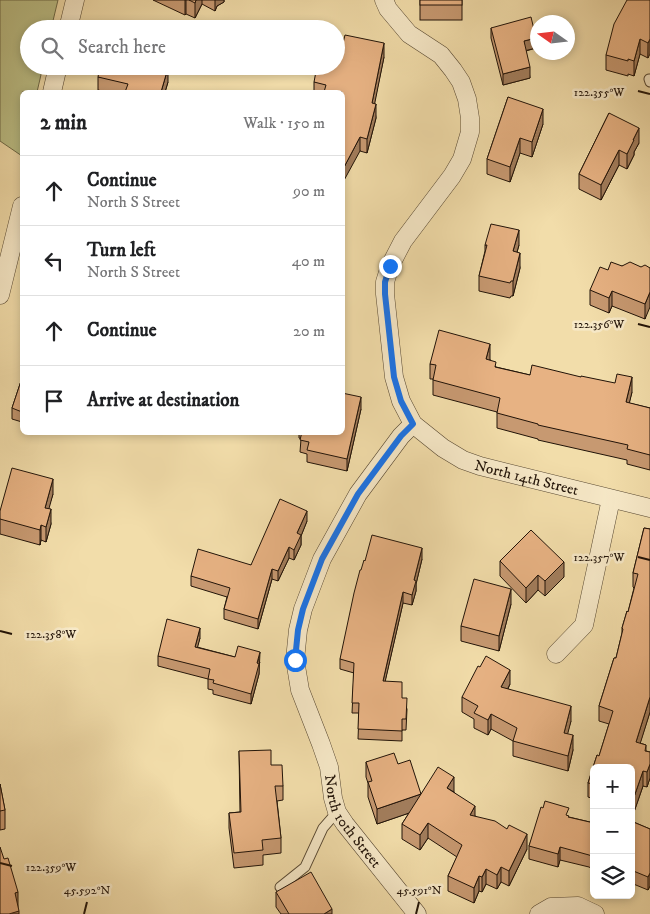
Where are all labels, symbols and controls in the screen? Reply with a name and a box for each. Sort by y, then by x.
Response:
north arrow [530,15,575,60]
search box [20,20,345,75]
icon: search [38,34,66,62]
text: Search here [78,36,166,59]
text: 122.355°W [574,85,625,100]
text: 2 min [40,110,87,136]
text: Walk · 150 m [243,113,325,133]
text: Continue [87,169,157,192]
icon: ahead [40,177,68,205]
text: 90 m [293,181,325,201]
text: North S Street [87,192,180,212]
text: Turn left [87,239,156,262]
icon: left [40,247,68,275]
text: 40 m [292,251,325,271]
route end [379,255,402,278]
text: North S Street [87,262,180,282]
icon: ahead [40,317,68,345]
text: 122.356°W [574,317,625,332]
text: Continue [87,319,157,342]
text: 20 m [293,321,325,341]
icon: arrive [40,387,68,415]
text: Arrive at destination [87,389,239,412]
street label: North 14th Street [473,456,581,500]
text: 122.357°W [574,550,625,565]
text: 122.358°W [26,627,77,642]
route start [284,649,307,672]
map controls [590,764,635,899]
button: + [590,764,635,809]
street label: North 10th Street [321,773,386,872]
button: − [590,809,635,854]
button: layers [590,854,635,899]
text: 122.359°W [26,860,77,875]
text: 45.592°N [64,883,110,898]
text: 45.591°N [396,883,442,898]

